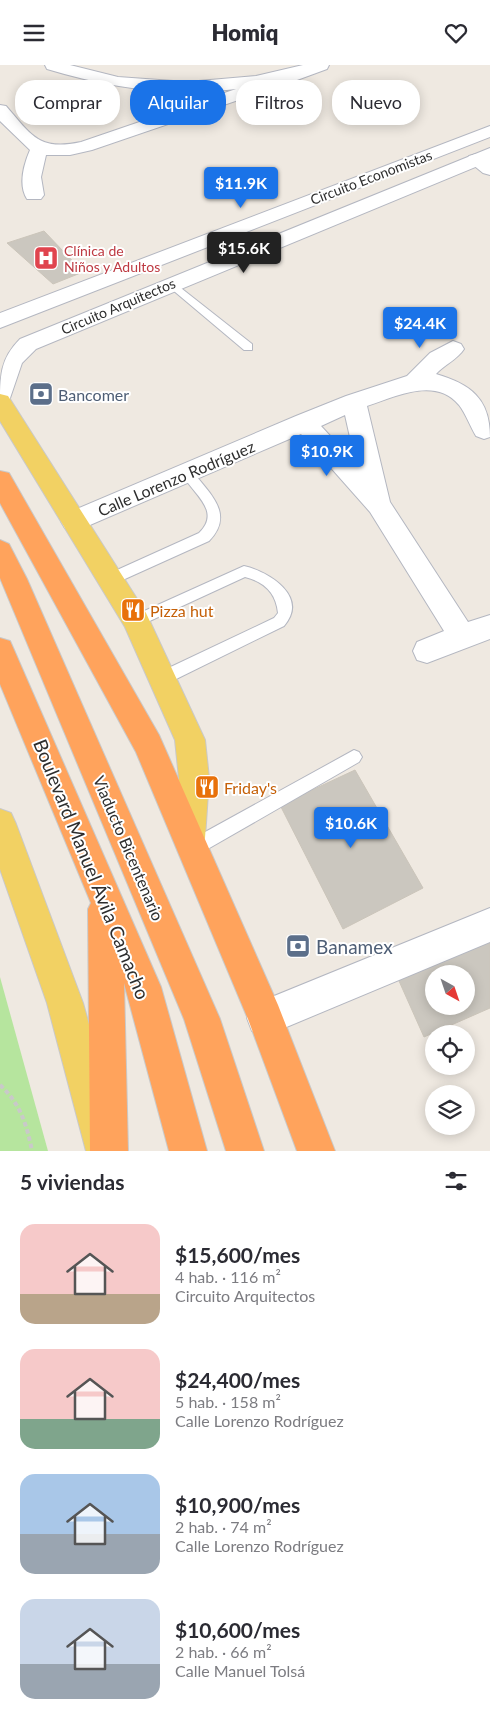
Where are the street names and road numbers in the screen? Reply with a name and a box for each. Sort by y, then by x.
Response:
street label: Circuito Economistas [308,146,434,208]
street label: Circuito Arquitectos [58,274,178,338]
street label: Calle Lorenzo Rodríguez [95,436,257,520]
street label: Boulevard Manuel Ávila Camacho [29,736,155,1002]
street label: Viaducto Bicentenario [90,773,168,923]

